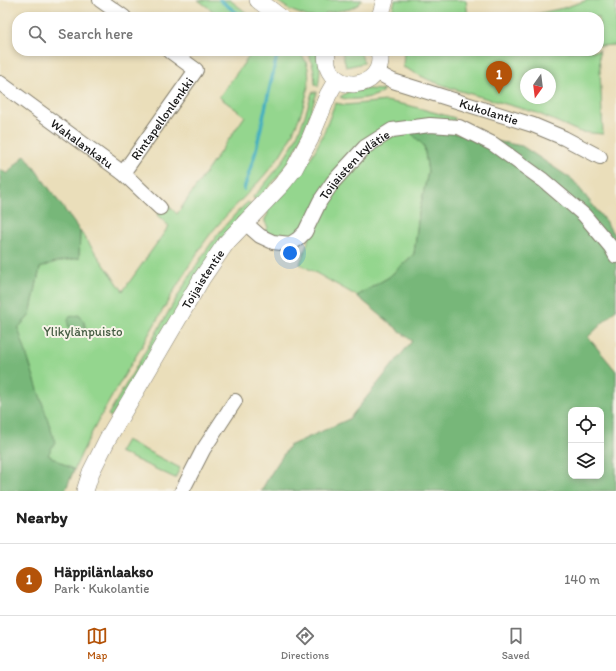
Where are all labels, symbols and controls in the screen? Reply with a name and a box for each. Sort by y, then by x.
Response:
search box [12,12,604,56]
icon: search [26,23,48,45]
text: Search here [58,25,133,43]
pin: 1 [486,61,512,94]
north arrow [520,68,556,104]
street label: Rintapellonlenkki [127,74,196,163]
street label: Kukolantie [458,95,520,127]
street label: Wahalankatu [48,115,117,171]
street label: Toijaisten kylätie [316,126,392,202]
your location [280,243,300,263]
street label: Toijaistentie [178,246,227,312]
park label: Ylikylänpuisto [43,324,123,339]
map controls [568,407,604,479]
button: locate [568,407,604,443]
button: layers [568,443,604,479]
text: Nearby [16,507,68,527]
text: Häppilänlaakso [54,563,153,581]
text: 1 [26,572,32,587]
text: 140 m [564,572,600,587]
text: Park · Kukolantie [54,581,149,596]
tab: Map [86,625,108,662]
tab: Directions [281,625,329,662]
tab: Saved [502,625,530,662]

